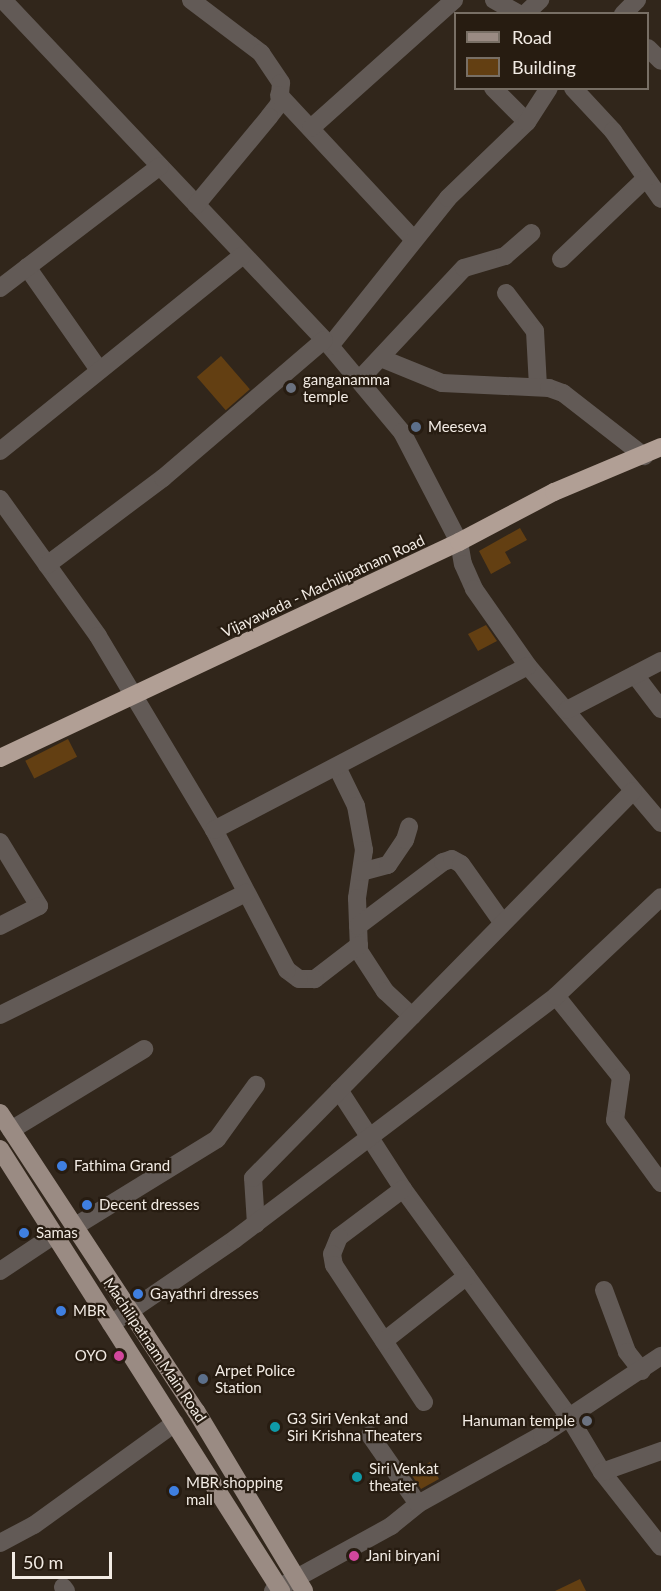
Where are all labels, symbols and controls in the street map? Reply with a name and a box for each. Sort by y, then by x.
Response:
legend [454,12,649,90]
text: Road [512,26,552,48]
text: Building [512,56,576,78]
place label: ganganamma temple [303,370,390,405]
marker: ganganamma temple [284,381,298,395]
place label: Meeseva [428,418,487,436]
marker: Meeseva [409,420,423,434]
street label: Vijayawada - Machilipatnam Road [219,531,427,641]
place label: Fathima Grand [74,1157,170,1175]
marker: Fathima Grand [55,1159,69,1173]
place label: Decent dresses [99,1196,200,1214]
marker: Decent dresses [80,1198,94,1212]
place label: Samas [36,1224,78,1242]
marker: Samas [17,1226,31,1240]
street label: Machilipatnam Main Road [100,1274,210,1426]
place label: Gayathri dresses [150,1285,259,1303]
marker: Gayathri dresses [131,1287,145,1301]
place label: MBR [73,1302,106,1320]
marker: MBR [54,1304,68,1318]
place label: OYO [75,1347,107,1365]
marker: OYO [112,1349,126,1363]
place label: Arpet Police Station [215,1361,295,1396]
marker: Arpet Police Station [196,1372,210,1386]
place label: G3 Siri Venkat and Siri Krishna Theaters [287,1409,423,1444]
place label: Hanuman temple [462,1412,575,1430]
marker: Hanuman temple [580,1414,594,1428]
marker: G3 Siri Venkat and Siri Krishna Theaters [268,1420,282,1434]
place label: Siri Venkat theater [369,1459,439,1494]
marker: Siri Venkat theater [350,1470,364,1484]
place label: MBR shopping mall [186,1473,283,1508]
marker: MBR shopping mall [167,1484,181,1498]
scale bar [15,1540,116,1578]
place label: Jani biryani [366,1547,440,1565]
marker: Jani biryani [347,1549,361,1563]
text: 50 m [23,1551,63,1573]

